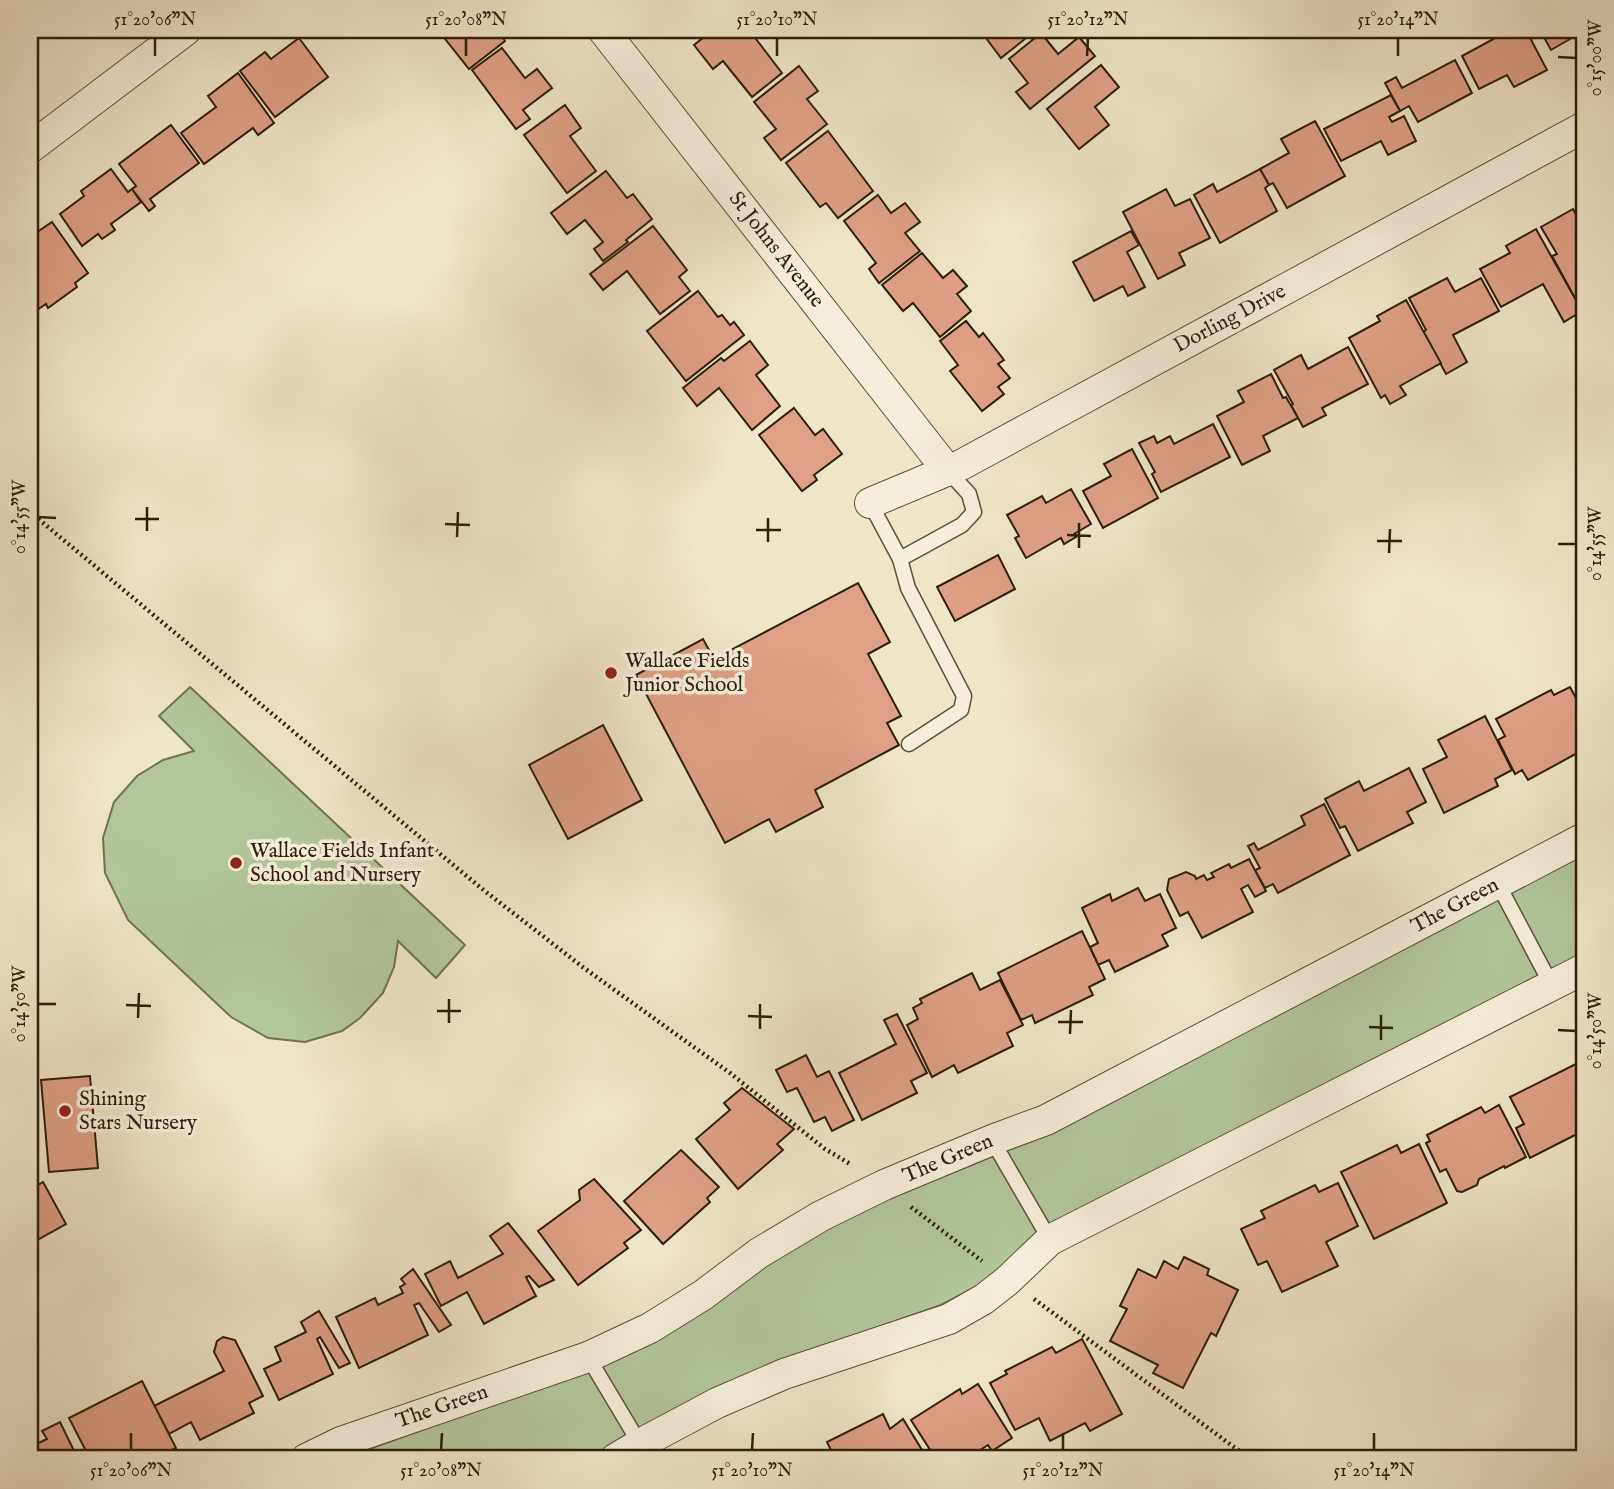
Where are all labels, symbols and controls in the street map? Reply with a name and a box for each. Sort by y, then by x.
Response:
text: 51°20'06"N [114,9,196,32]
text: 51°20'08"N [425,9,507,32]
text: 51°20'10"N [736,9,818,32]
text: 51°20'12"N [1048,9,1129,32]
text: 51°20'14"N [1357,9,1439,32]
text: 0°15'00"W [1585,19,1608,96]
street label: St Johns Avenue [722,186,830,314]
street label: Dorling Drive [1169,278,1291,360]
text: 0°14'55"W [9,479,32,554]
text: 0°14'55"W [1585,506,1608,581]
place label: Wallace Fields Junior School [623,648,749,699]
marker: Wallace Fields Junior School [603,665,619,681]
place label: Wallace Fields Infant School and Nursery [250,838,434,889]
marker: Wallace Fields Infant School and Nursery [228,855,244,871]
street label: The Green [1406,872,1504,940]
text: 0°14'50"W [9,965,32,1042]
text: 0°14'50"W [1585,992,1608,1069]
place label: Shining Stars Nursery [79,1086,198,1137]
marker: Shining Stars Nursery [57,1103,73,1119]
street label: The Green [899,1128,997,1190]
street label: The Green [392,1379,492,1435]
text: 51°20'06"N [90,1460,172,1483]
text: 51°20'08"N [400,1460,482,1483]
text: 51°20'10"N [711,1460,793,1483]
text: 51°20'12"N [1023,1460,1104,1483]
text: 51°20'14"N [1333,1460,1415,1483]

